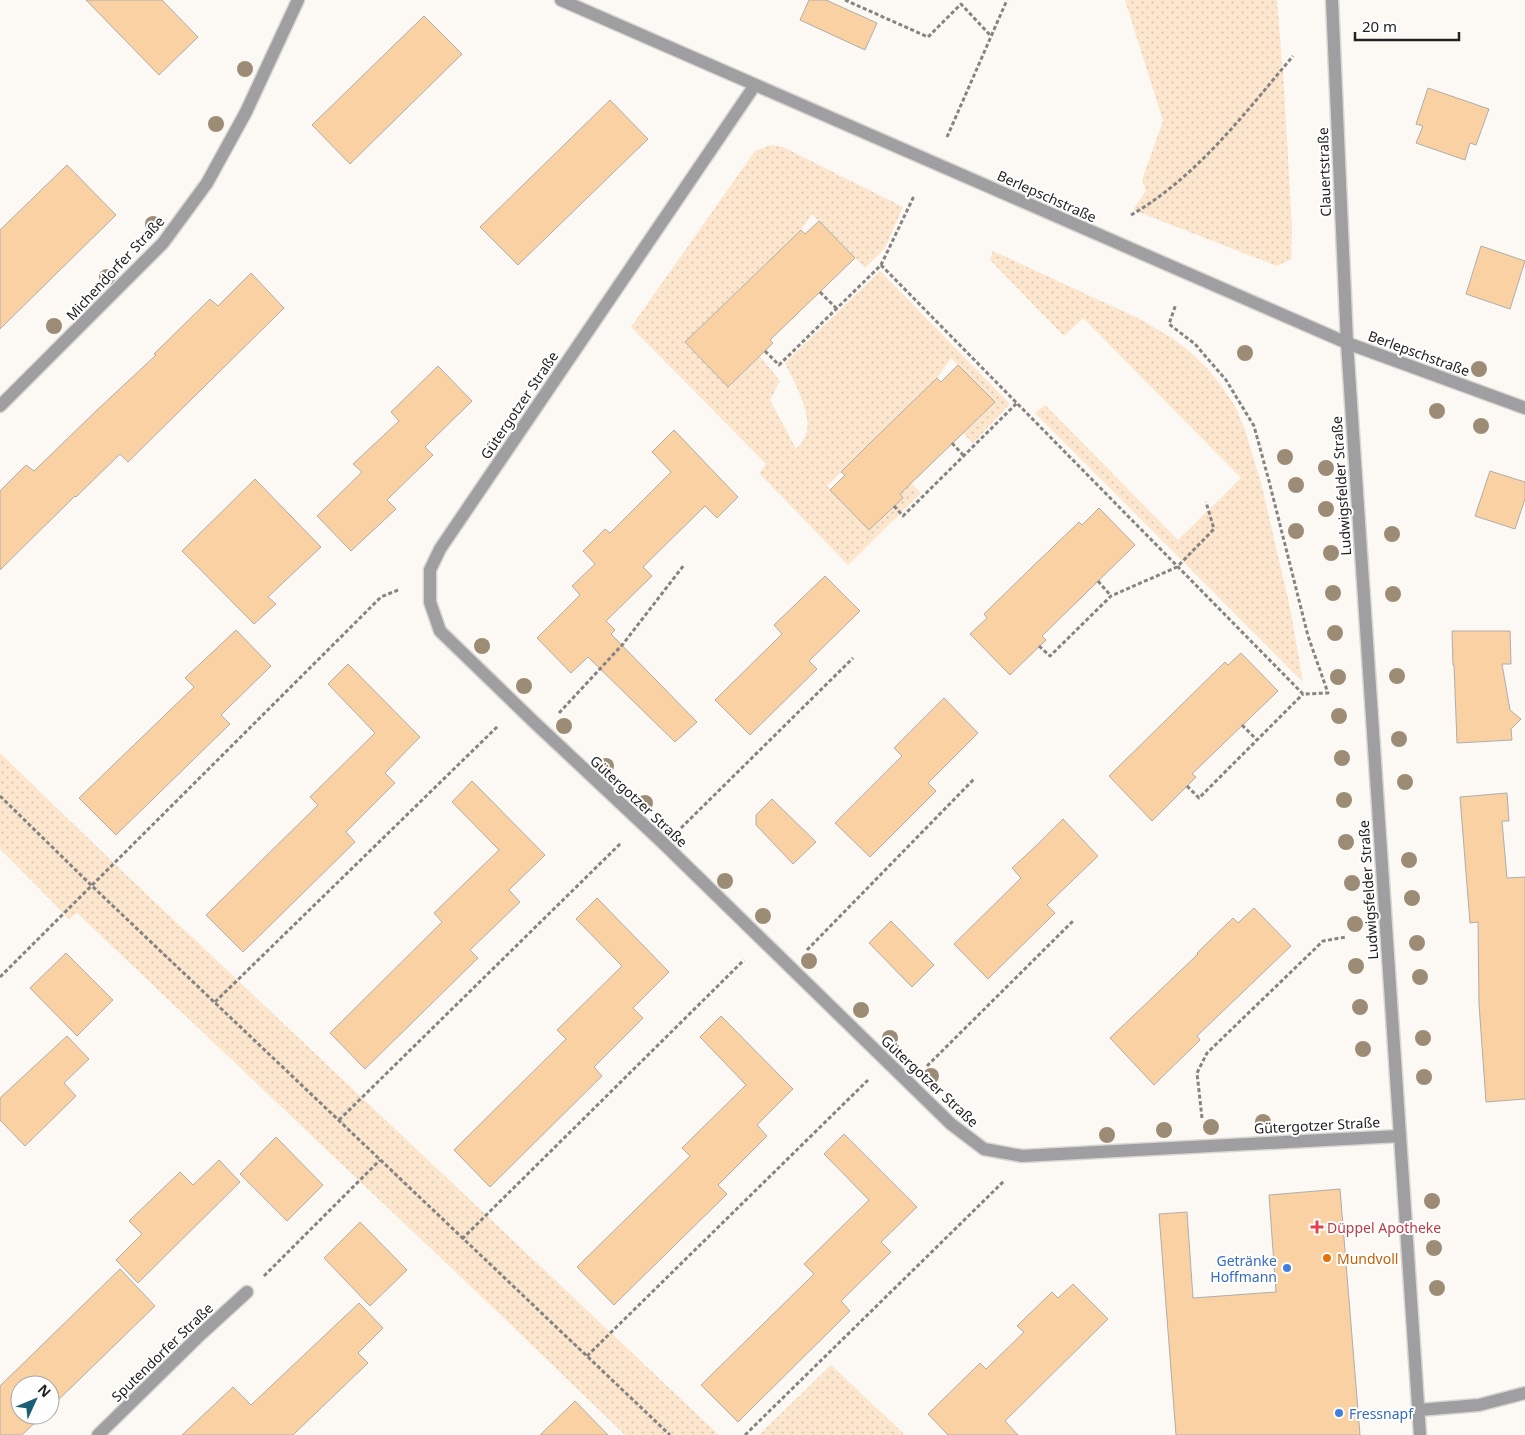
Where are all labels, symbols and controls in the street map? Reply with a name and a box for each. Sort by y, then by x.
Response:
scale bar [1355,10,1459,42]
text: 20 m [1362,16,1397,36]
street label: Clauertstraße [1313,127,1335,217]
street label: Berlepschstraße [994,166,1100,226]
street label: Michendorfer Straße [62,212,168,324]
street label: Berlepschstraße [1366,326,1473,380]
street label: Gütergotzer Straße [476,347,562,463]
street label: Ludwigsfelder Straße [1327,416,1355,556]
street label: Gütergotzer Straße [586,751,692,851]
street label: Ludwigsfelder Straße [1354,820,1382,960]
street label: Gütergotzer Straße [877,1031,983,1131]
street label: Gütergotzer Straße [1253,1112,1381,1138]
place label: Düppel Apotheke [1327,1218,1441,1237]
marker: Düppel Apotheke [1311,1221,1323,1233]
place label: Mundvoll [1337,1249,1398,1268]
place label: Getränke Hoffmann [1210,1251,1277,1286]
marker: Mundvoll [1321,1252,1333,1264]
marker: Getränke Hoffmann [1281,1262,1293,1274]
street label: Sputendorfer Straße [107,1298,217,1406]
north arrow [10,1375,60,1425]
text: N [34,1380,56,1401]
place label: Fressnapf [1349,1404,1414,1423]
marker: Fressnapf [1333,1407,1345,1419]

